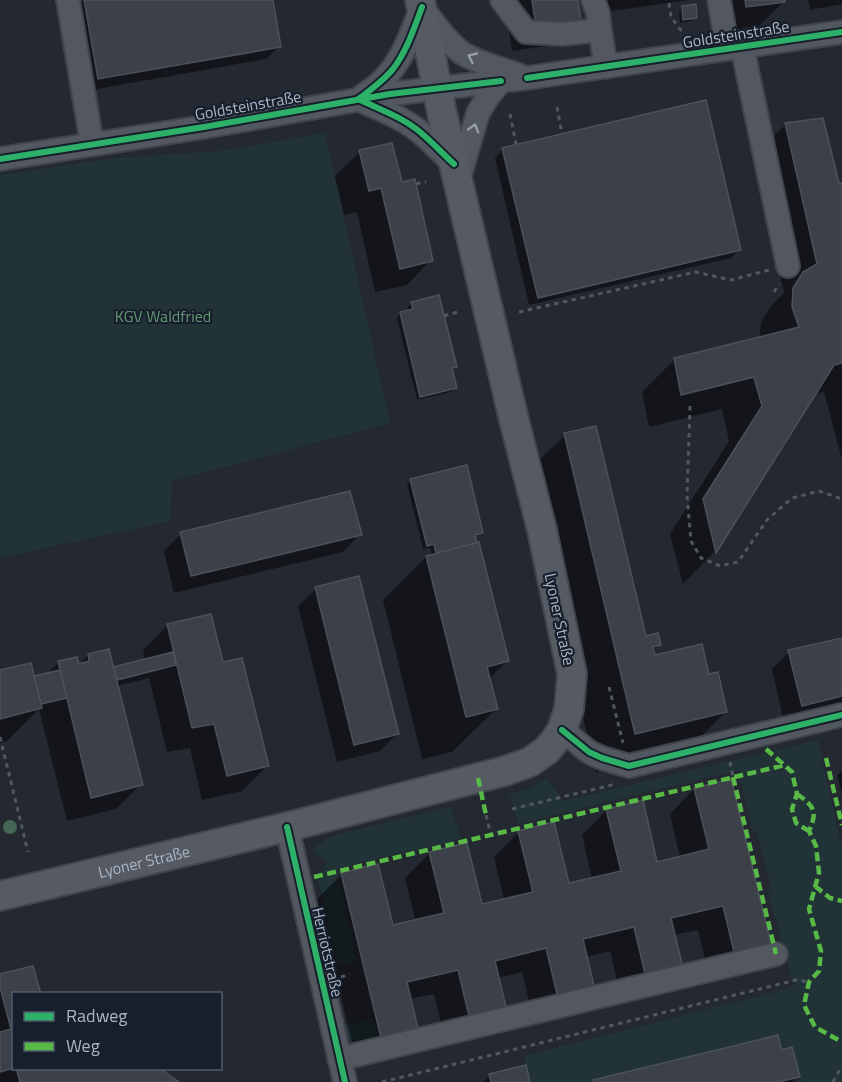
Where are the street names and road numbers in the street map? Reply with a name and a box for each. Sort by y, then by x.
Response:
street label: Goldsteinstraße [681,14,791,54]
street label: Goldsteinstraße [193,84,303,126]
street label: Lyoner Straße [539,571,581,667]
street label: Lyoner Straße [96,839,192,884]
street label: Herriotstraße [306,905,350,999]

